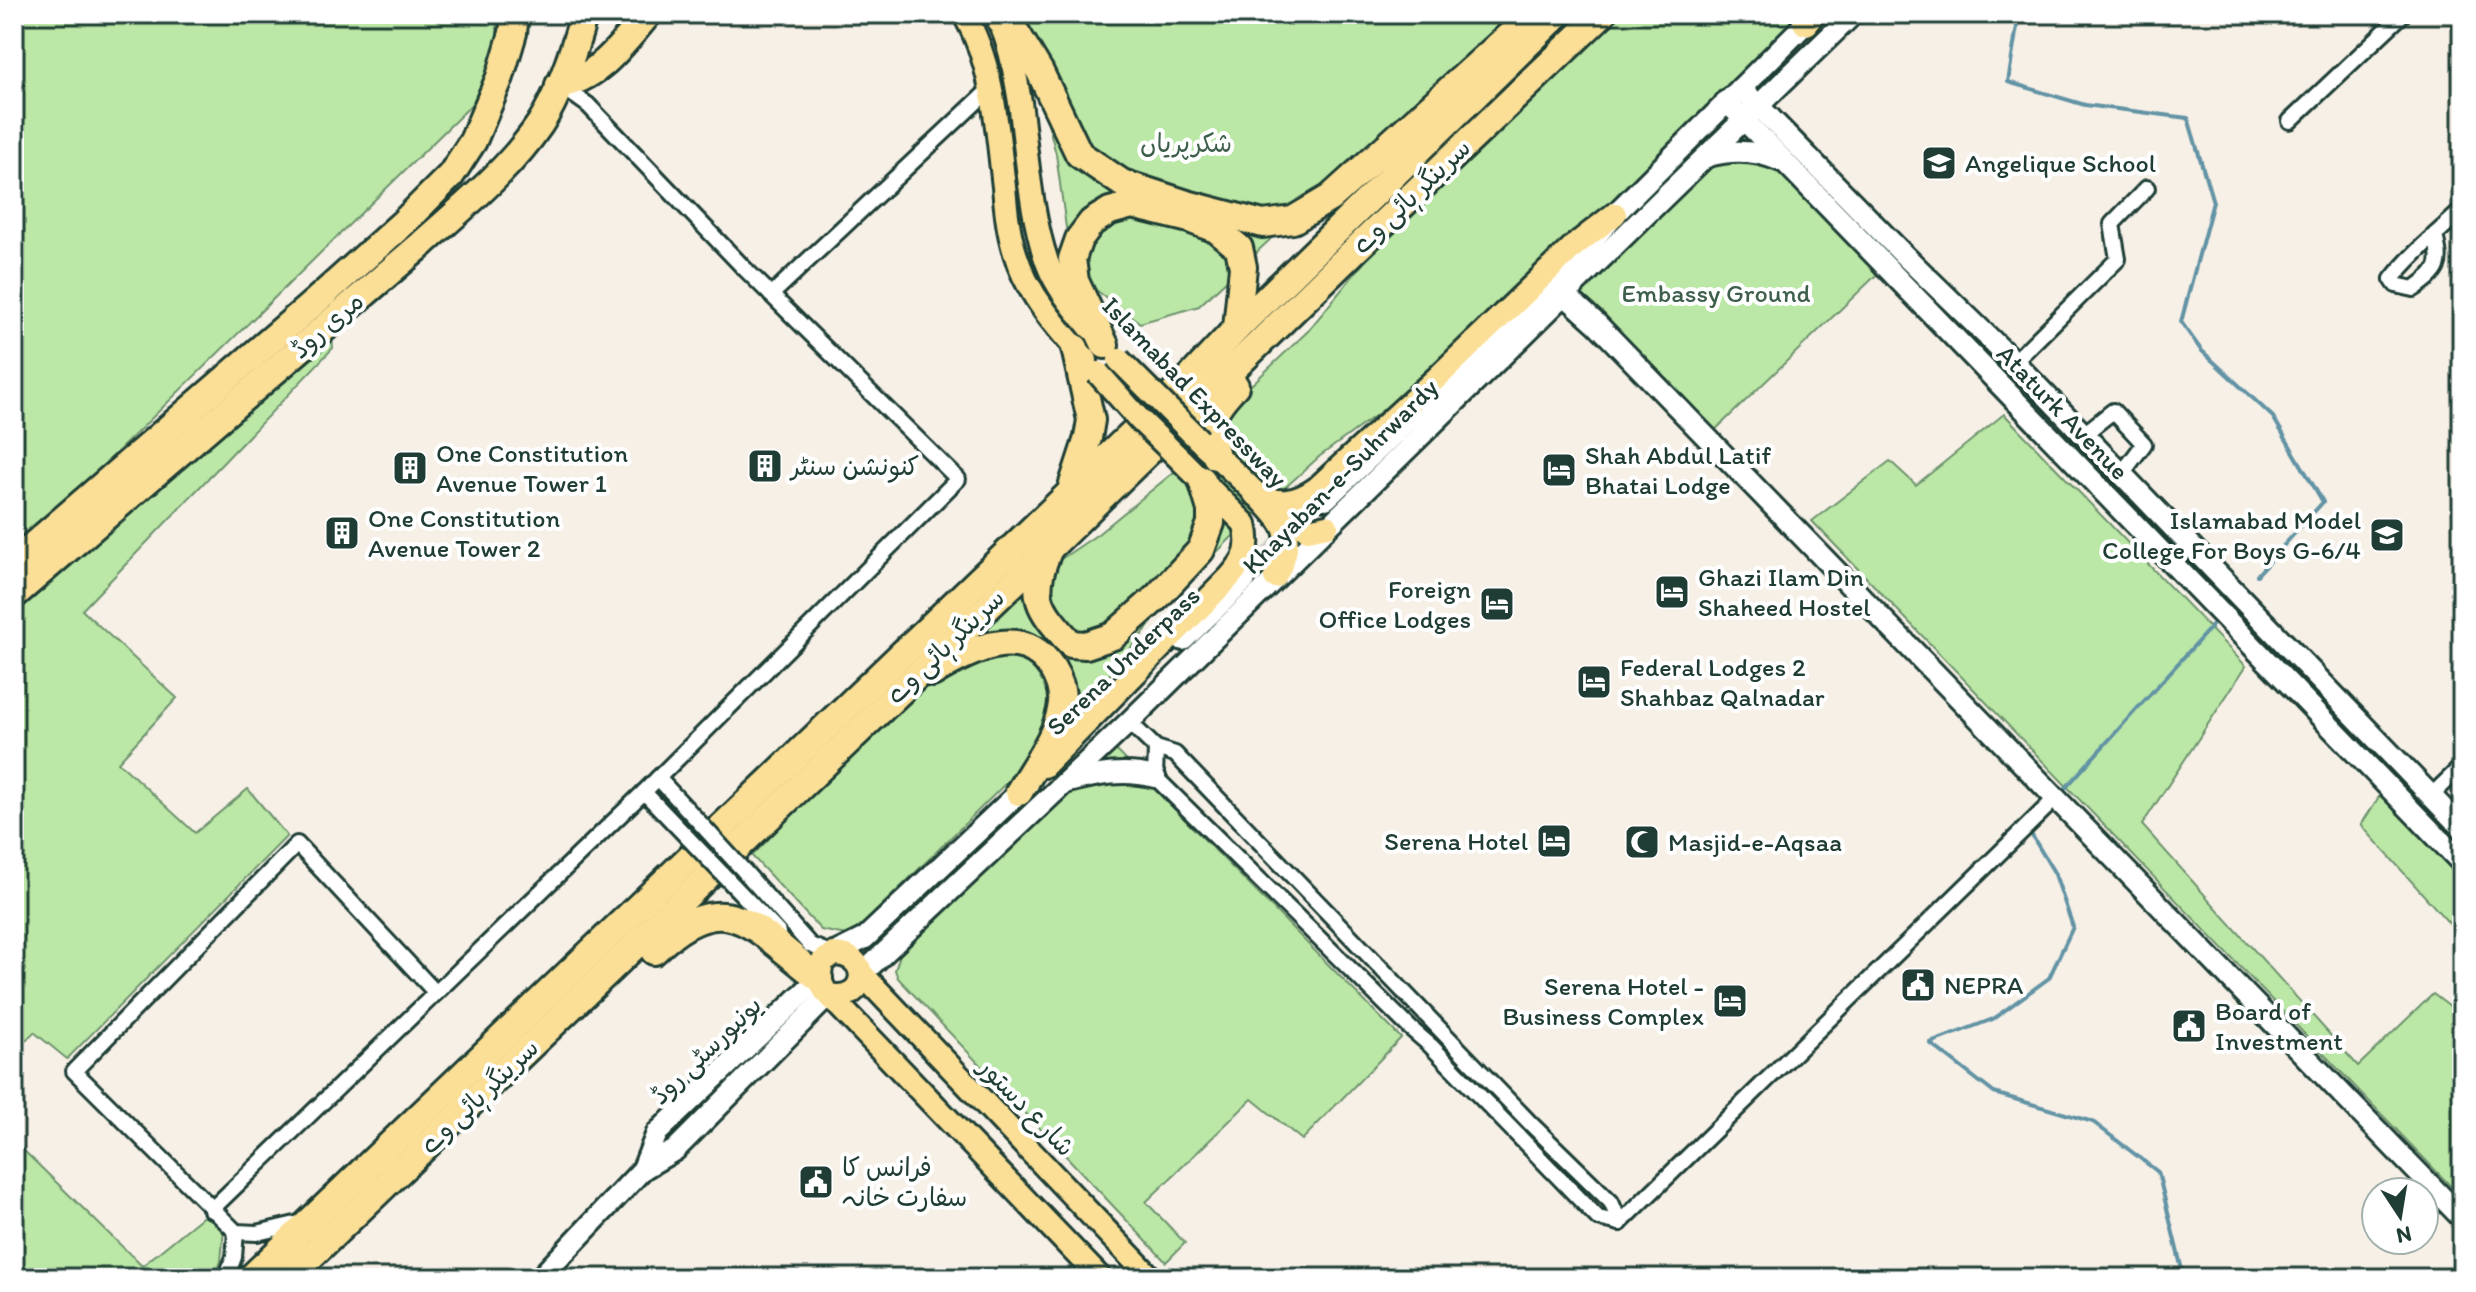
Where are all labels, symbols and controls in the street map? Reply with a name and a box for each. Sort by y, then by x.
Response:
park label: شکرپریاں [1140,127,1232,160]
street label: سرینگر ہائی وے [1345,131,1480,263]
school or university icon: Angelique School [1920,144,1958,182]
place label: Angelique School [1965,147,2156,179]
park label: Embassy Ground [1622,277,1811,309]
street label: مری روڈ [284,285,370,365]
street label: Islamabad Expressway [1096,290,1294,494]
street label: Ataturk Avenue [1990,338,2136,486]
street label: Khayaban-e-Suhrwardy [1235,371,1445,581]
place label: One Constitution Avenue Tower 1 [436,437,628,499]
place label: Shah Abdul Latif Bhatai Lodge [1585,439,1771,501]
building icon: کنونشن سنٹر [746,447,784,485]
building icon: One Constitution Avenue Tower 1 [391,449,429,487]
place label: کنونشن سنٹر [789,450,919,483]
hotel icon: Shah Abdul Latif Bhatai Lodge [1540,451,1578,489]
place label: One Constitution Avenue Tower 2 [368,502,560,564]
place label: Islamabad Model College For Boys G-6/4 [2102,504,2361,566]
building icon: One Constitution Avenue Tower 2 [323,514,361,552]
school or university icon: Islamabad Model College For Boys G-6/4 [2368,516,2406,554]
place label: Ghazi Ilam Din Shaheed Hostel [1698,561,1871,623]
place label: Foreign Office Lodges [1318,573,1471,635]
hotel icon: Ghazi Ilam Din Shaheed Hostel [1653,573,1691,611]
street label: Serena Underpass [1040,580,1206,742]
street label: سرینگر ہائی وے [879,581,1014,713]
hotel icon: Foreign Office Lodges [1478,585,1516,623]
place label: Federal Lodges 2 Shahbaz Qalnadar [1620,651,1825,713]
hotel icon: Federal Lodges 2 Shahbaz Qalnadar [1575,663,1613,701]
hotel icon: Serena Hotel [1535,822,1573,860]
mosque icon: Masjid-e-Aqsaa [1623,823,1661,861]
place label: Serena Hotel [1384,825,1528,857]
place label: Masjid-e-Aqsaa [1668,826,1842,858]
public building icon: NEPRA [1899,966,1937,1004]
place label: NEPRA [1944,969,2024,1001]
place label: Serena Hotel - Business Complex [1502,970,1704,1032]
hotel icon: Serena Hotel - Business Complex [1711,982,1749,1020]
street label: یونیورسٹی روڈ [644,989,769,1112]
place label: Board of Investment [2215,995,2343,1057]
public building icon: Board of Investment [2170,1007,2208,1045]
street label: سرینگر ہائی وے [413,1031,548,1163]
street label: شارع دستور [969,1050,1082,1164]
place label: فرانس کا سفارت خانہ [842,1151,967,1213]
public building icon: فرانس کا سفارت خانہ [797,1163,835,1201]
north arrow [2360,1176,2440,1256]
text: N [2394,1220,2414,1250]

